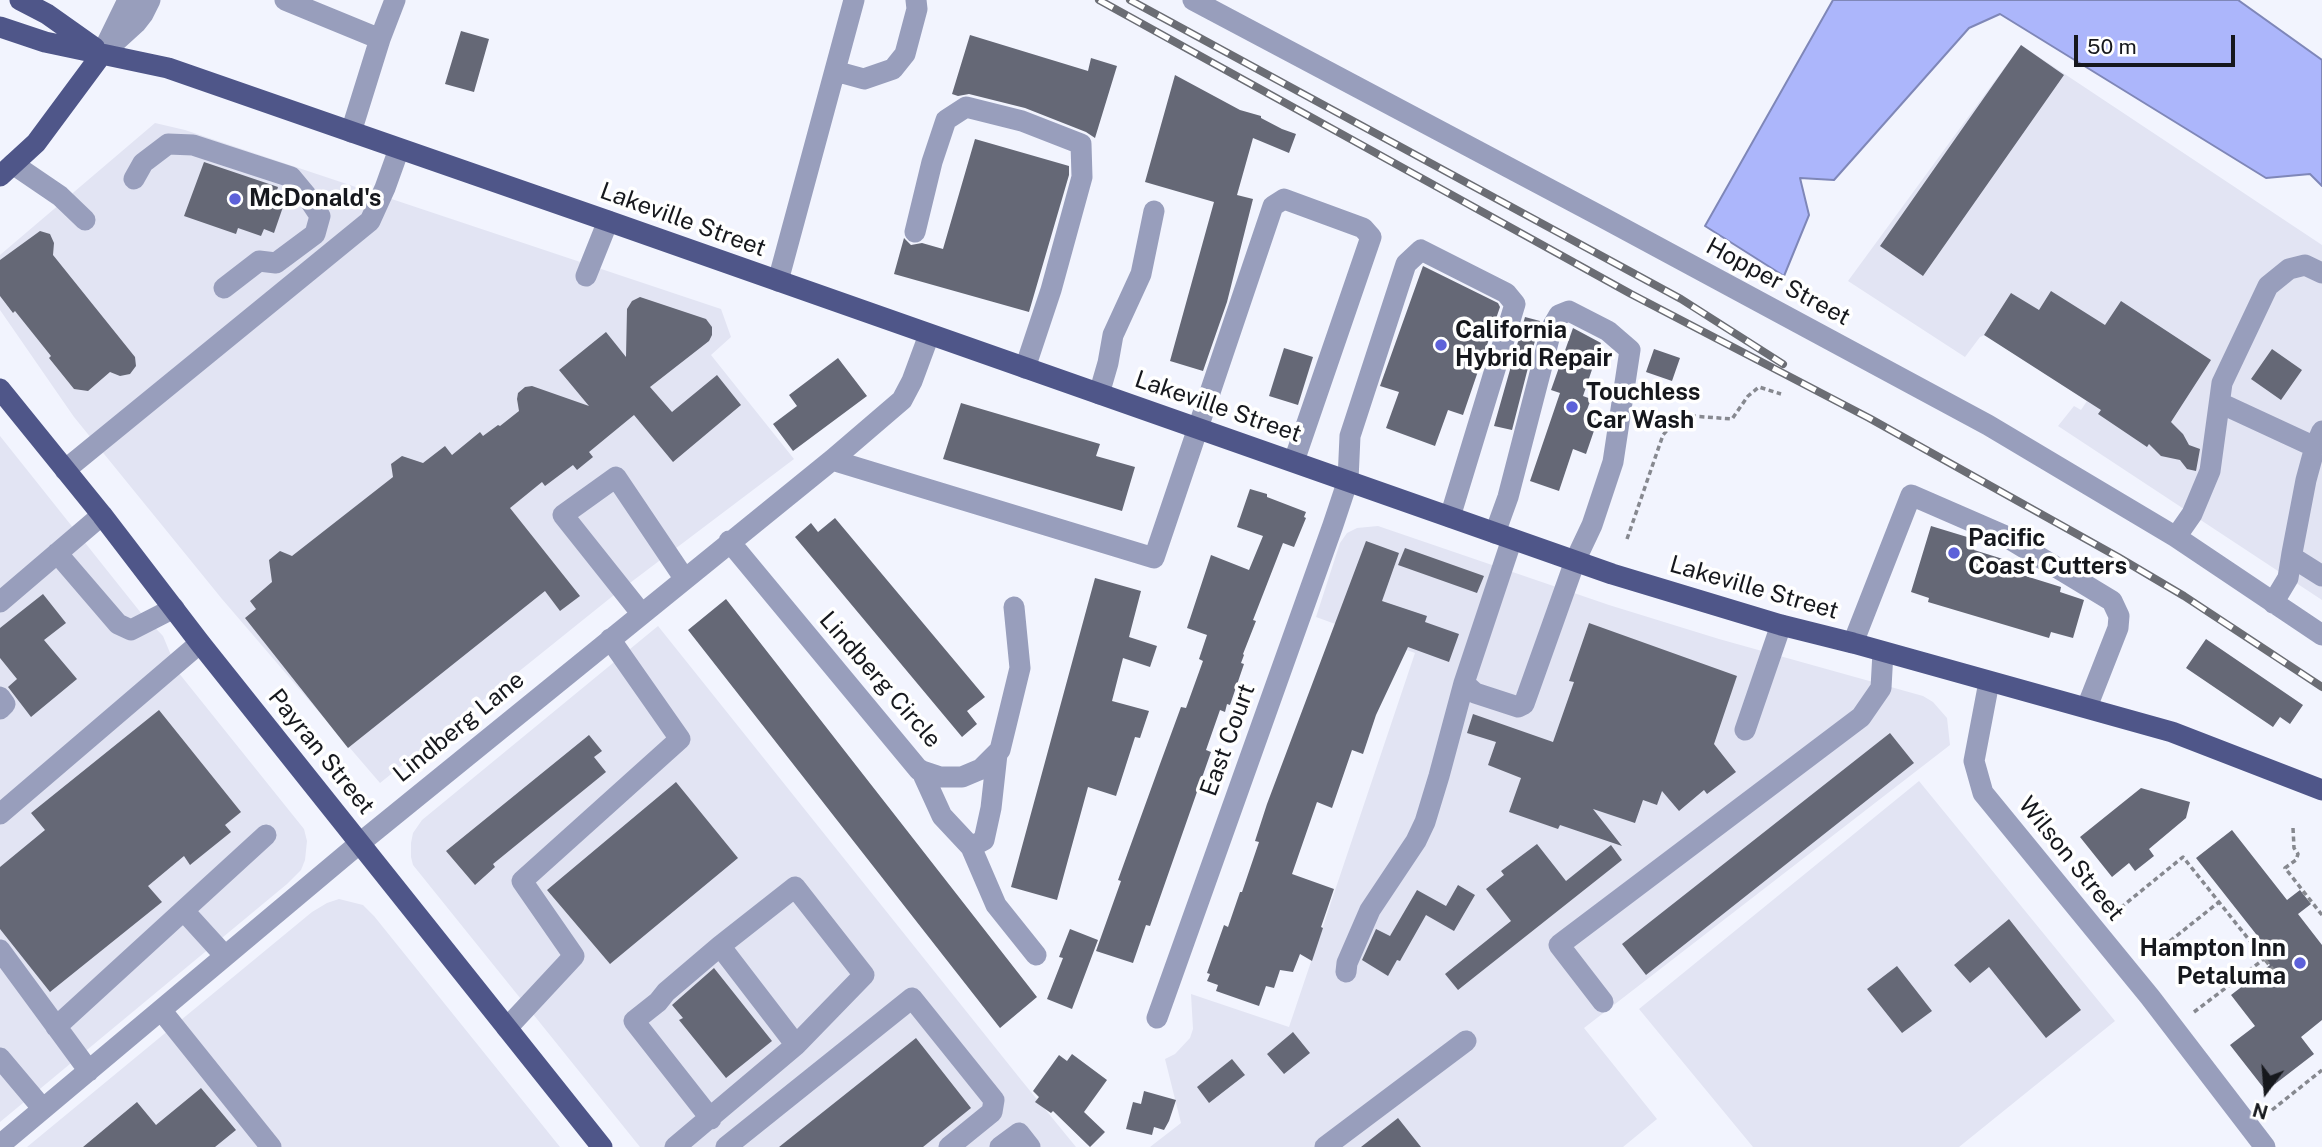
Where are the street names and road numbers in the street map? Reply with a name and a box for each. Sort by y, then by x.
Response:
street label: Lakeville Street [596,177,770,263]
street label: Hopper Street [1701,232,1855,332]
street label: Lakeville Street [1131,365,1305,449]
street label: Lakeville Street [1666,550,1842,626]
street label: Lindberg Circle [813,606,947,754]
street label: Lindberg Lane [388,665,530,789]
street label: East Court [1194,680,1262,800]
street label: Payran Street [262,684,380,820]
street label: Wilson Street [2012,791,2130,927]

